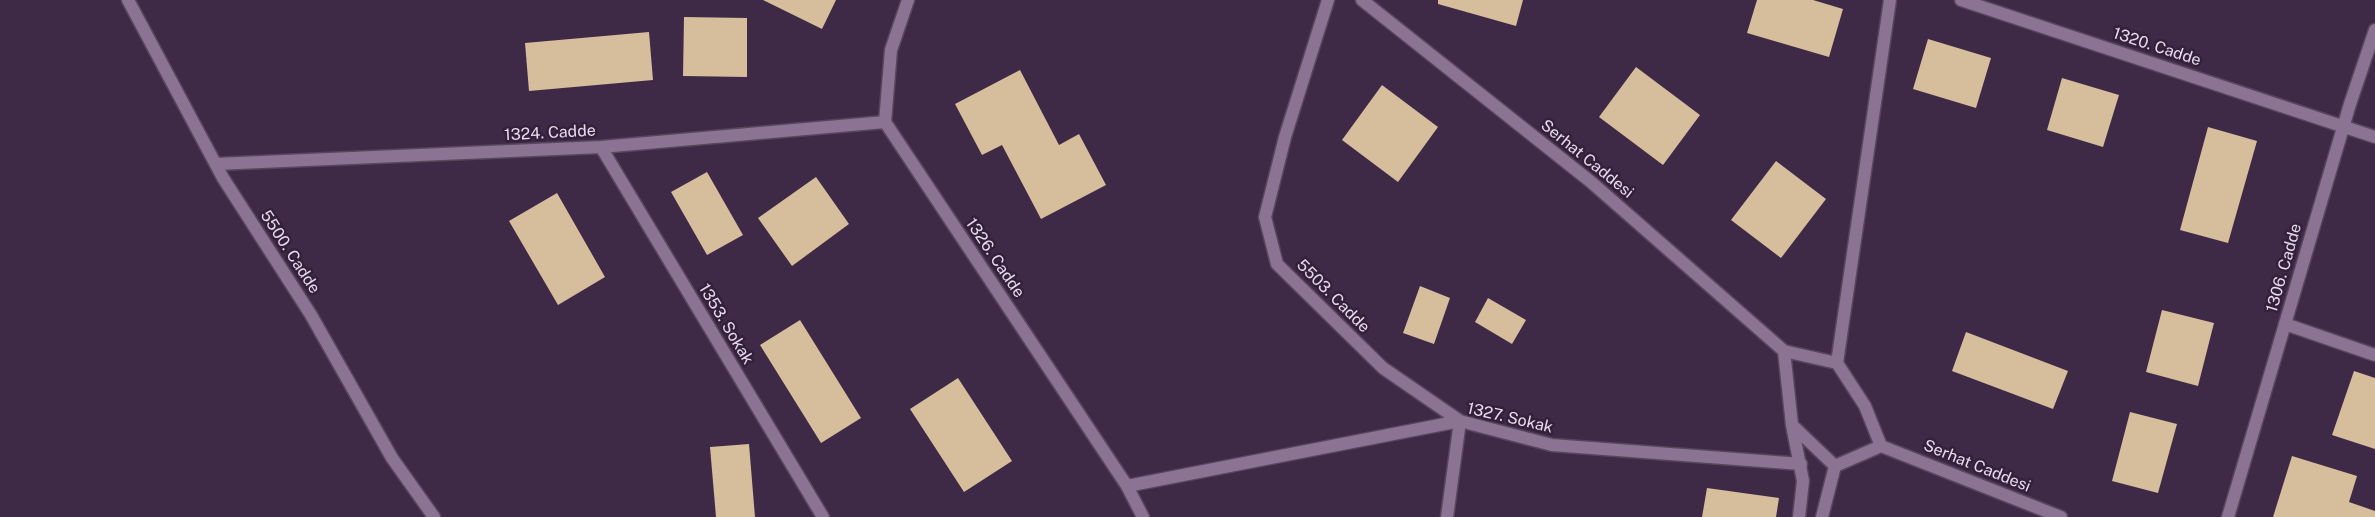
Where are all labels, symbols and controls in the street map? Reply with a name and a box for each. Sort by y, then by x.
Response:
street label: 1320. Cadde [2111,24,2203,70]
street label: Serhat Caddesi [1537,116,1637,202]
street label: 1324. Cadde [504,121,596,145]
street label: 5500. Cadde [256,207,324,297]
street label: 1326. Cadde [961,215,1029,301]
street label: 1306. Cadde [2262,221,2306,315]
street label: 5503. Cadde [1292,255,1374,337]
street label: 1353. Sokak [694,280,758,368]
street label: 1327. Sokak [1465,399,1555,437]
street label: Serhat Caddesi [1921,436,2033,496]

